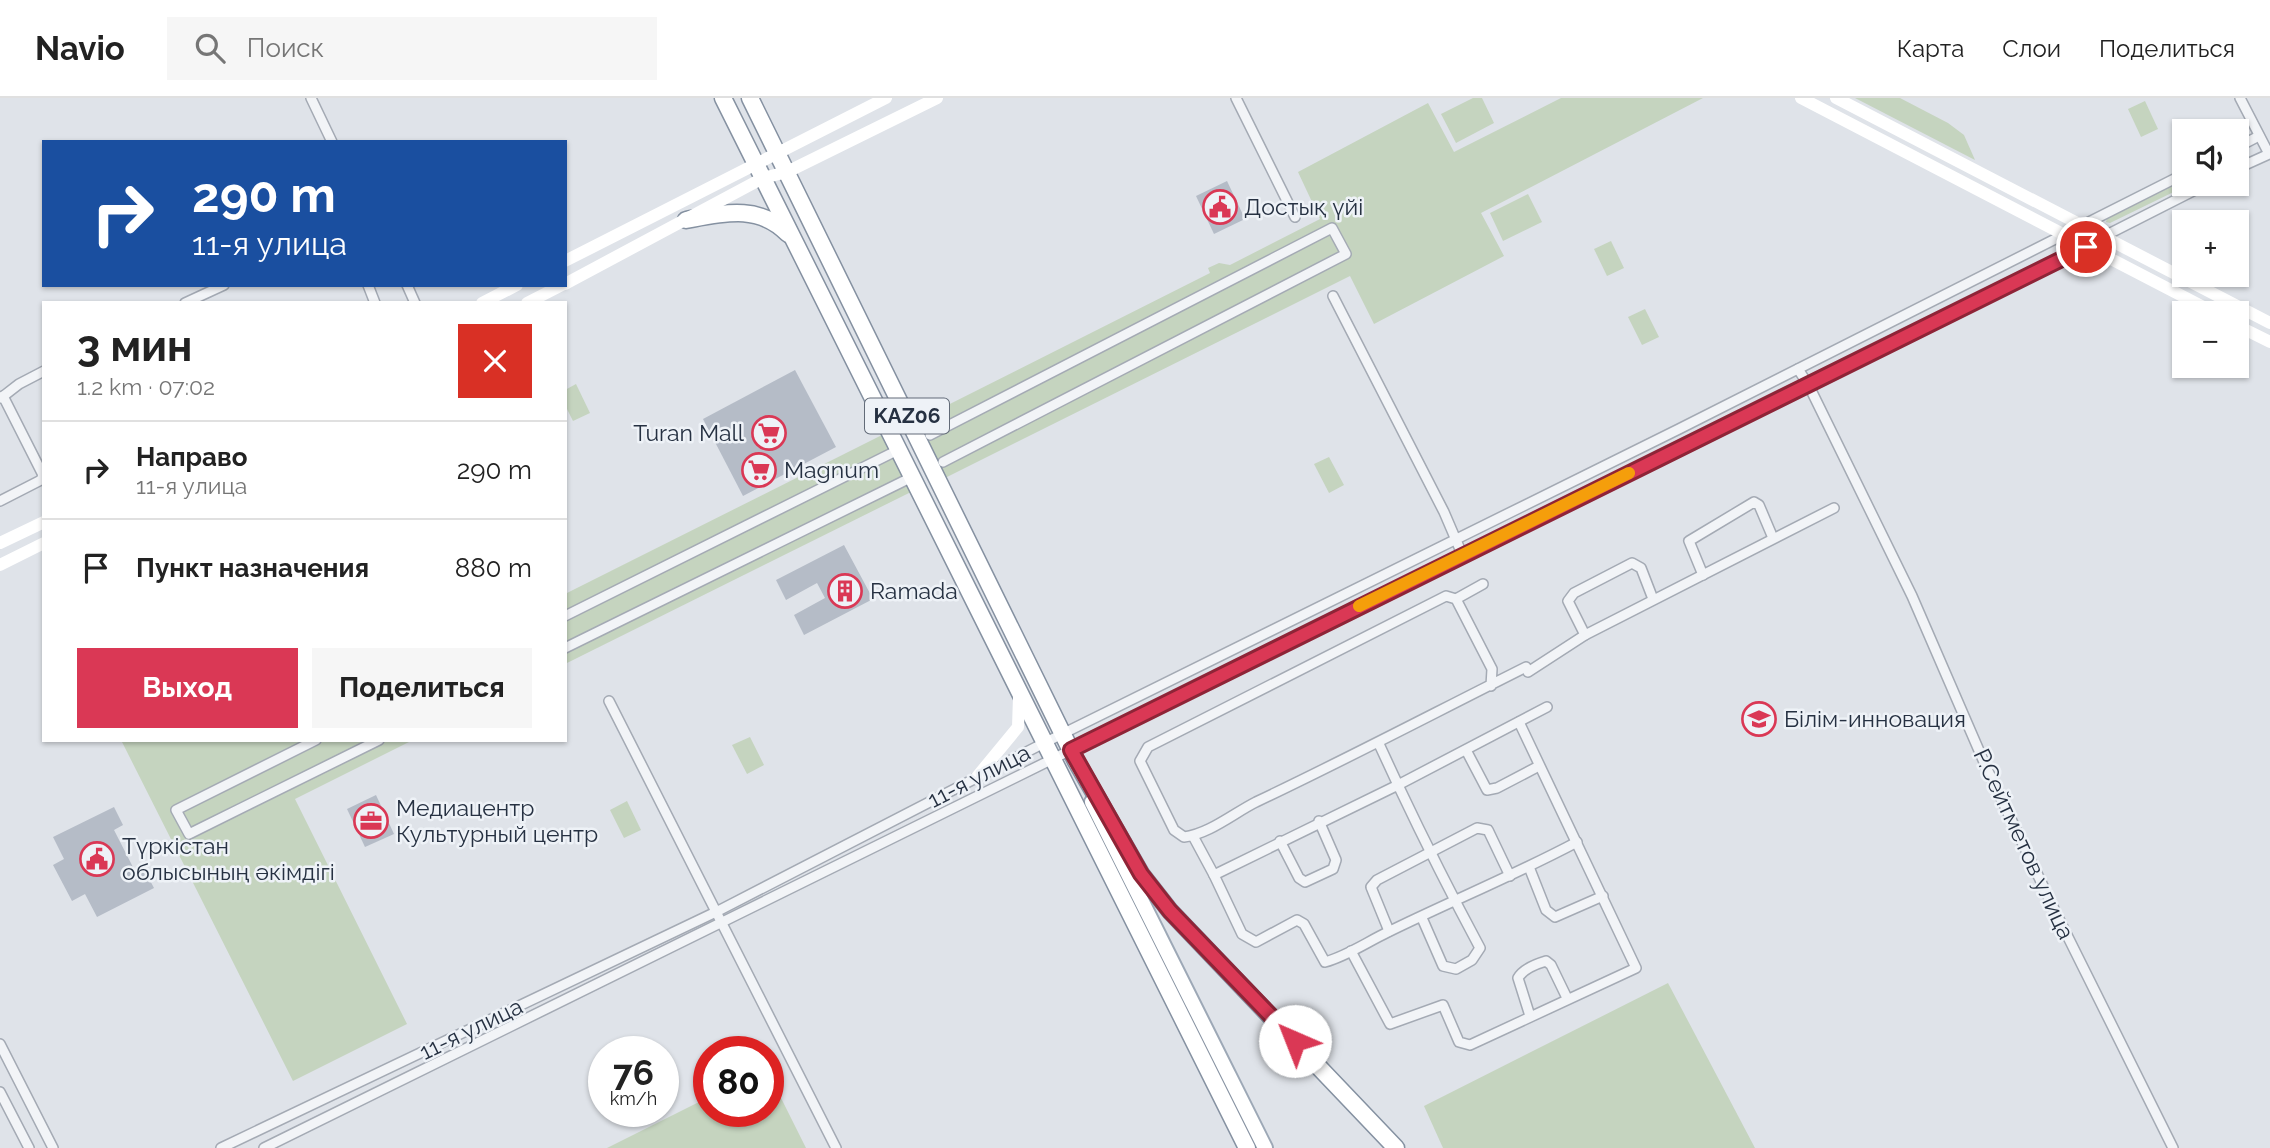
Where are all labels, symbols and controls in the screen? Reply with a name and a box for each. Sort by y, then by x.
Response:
search box [167,17,657,80]
text: Navio [35,29,125,68]
icon: search [191,29,229,67]
text: Поиск [247,33,324,63]
text: Карта [1897,34,1964,63]
text: Слои [2002,34,2061,63]
text: Поделиться [2099,34,2235,63]
map controls [2172,119,2249,378]
button: sound [2172,119,2249,196]
text: 290 m [192,166,336,223]
icon: right [77,168,168,259]
public building icon: Достық үйі [1201,188,1239,226]
place label: Достық үйі [1244,193,1363,220]
button: + [2172,210,2249,287]
pin [2056,217,2116,277]
text: 11-я улица [192,225,347,262]
icon: arrive [2067,228,2105,266]
button: − [2172,301,2249,378]
text: 3 мин [77,322,192,371]
button: close [458,324,532,398]
text: 1.2 km · 07:02 [77,373,215,400]
road number: KАZ06 [865,398,949,434]
supermarket icon: Turan Mall [750,414,788,452]
place label: Turan Mall [633,419,745,446]
text: Направо [136,442,247,472]
icon: right [77,451,115,489]
supermarket icon: Magnum [740,451,778,489]
text: 290 m [457,455,532,485]
place label: Magnum [784,456,879,483]
text: 11-я улица [136,472,247,499]
icon: arrive [77,549,115,587]
text: Пункт назначения [136,553,369,583]
text: 880 m [455,553,532,583]
building icon: Ramada [826,572,864,610]
place label: Ramada [870,577,958,604]
button: Выход [77,648,298,728]
button: Поделиться [312,648,532,728]
school or university icon: Білім-инновация [1740,700,1778,738]
place label: Білім-инновация [1784,705,1966,732]
street label: 11-я улица [923,738,1035,813]
street label: Р.Сейтметов улица [1968,744,2080,943]
place label: Медиацентр Культурный центр [396,794,598,847]
office icon: Медиацентр Культурный центр [352,802,390,840]
place label: Түркістан облысының әкімдігі [122,832,335,885]
public building icon: Түркістан облысының әкімдігі [78,840,116,878]
street label: 11-я улица [415,992,527,1065]
position arrow [1258,1004,1332,1078]
speed limit sign: 80 [693,1036,784,1127]
text: 76 [613,1052,654,1093]
text: km/h [610,1088,657,1109]

